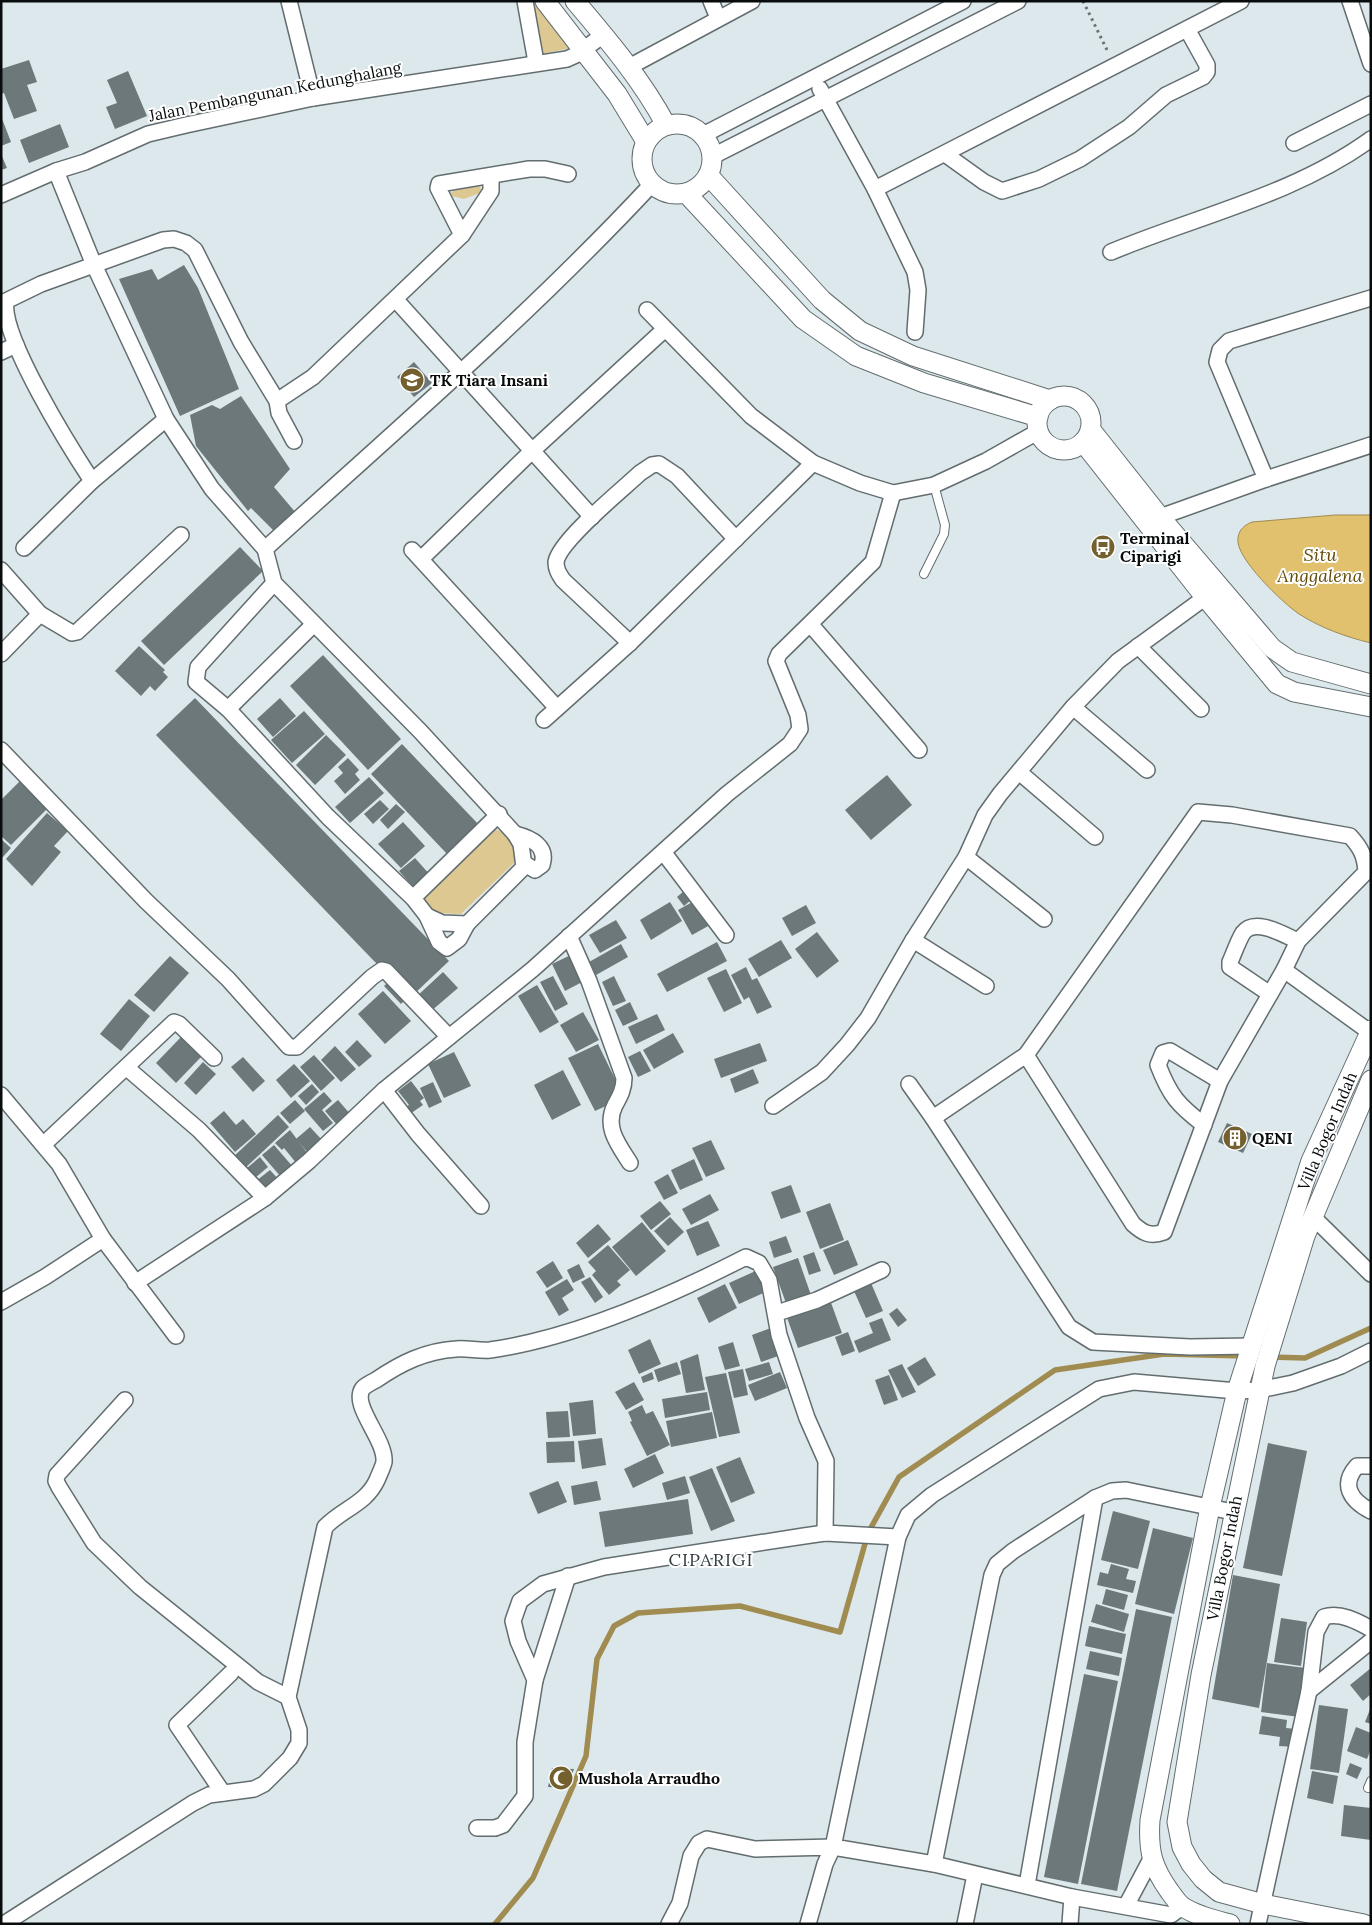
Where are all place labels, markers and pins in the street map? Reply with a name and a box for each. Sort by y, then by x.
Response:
school or university icon: TK Tiara Insani [399,367,425,393]
place label: TK Tiara Insani [430,370,548,390]
place label: Terminal Ciparigi [1120,528,1189,566]
bus stop icon: Terminal Ciparigi [1090,534,1116,560]
building icon: QENI [1222,1125,1248,1151]
place label: QENI [1252,1128,1293,1148]
mosque icon: Mushola Arraudho [548,1765,574,1791]
place label: Mushola Arraudho [578,1768,720,1788]

